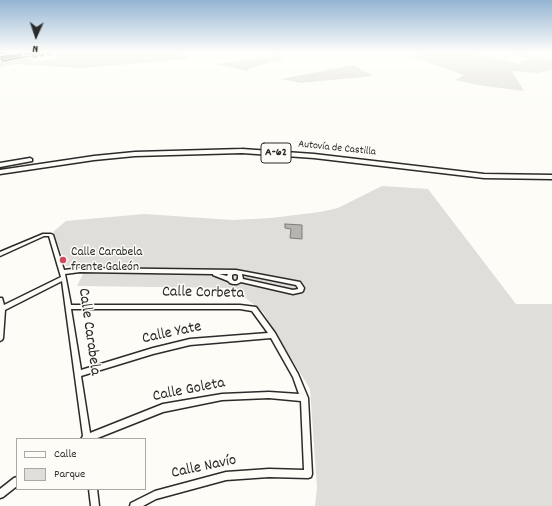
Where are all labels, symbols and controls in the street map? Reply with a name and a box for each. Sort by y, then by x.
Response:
north arrow [16,16,56,56]
text: N [32,40,39,56]
street label: Autovía de Castilla [297,138,377,160]
road number: A-62 [261,143,291,163]
place label: Calle Carabela frente Galeón [71,245,142,276]
marker: Calle Carabela frente Galeón [58,255,68,265]
street label: Calle Corbeta [162,284,244,304]
street label: Calle Carabela [72,287,104,377]
street label: Calle Yate [141,318,203,350]
street label: Calle Goleta [151,375,227,407]
legend [16,438,146,490]
text: Calle [54,446,77,463]
street label: Calle Navío [170,452,238,484]
text: Parque [54,466,85,483]

